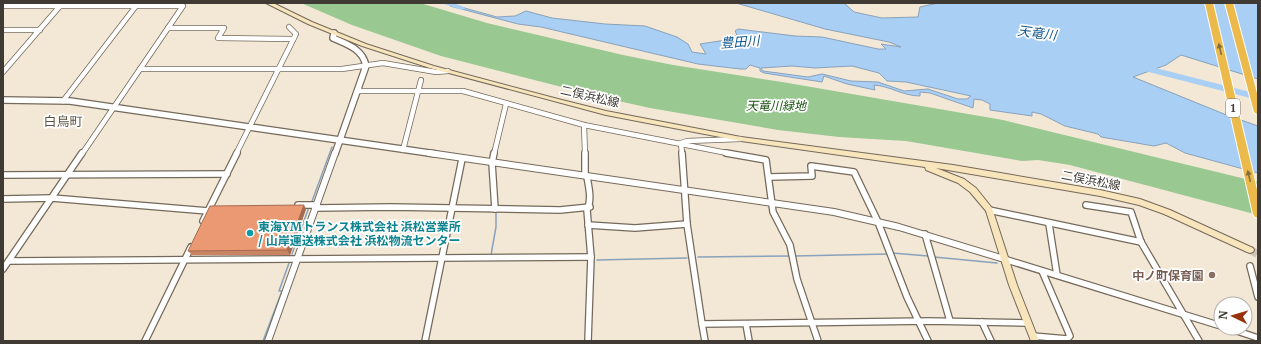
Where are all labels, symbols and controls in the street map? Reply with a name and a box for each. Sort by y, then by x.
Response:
water label: 天竜川 [1017,22,1059,44]
water label: 豊田川 [720,32,762,52]
one-way arrow [1216,43,1222,55]
street label: 二俣浜松線 [559,82,621,110]
park label: 天竜川緑地 [746,98,808,113]
road number: 1 [1226,99,1240,117]
district label: 白鳥町 [43,113,83,130]
street label: 二俣浜松線 [1060,167,1122,193]
one-way arrow [1246,170,1252,182]
place label: 東海YMトランス株式会社 浜松営業所 / 山岸運送株式会社 浜松物流センター [258,219,461,248]
marker: 東海YMトランス株式会社 浜松営業所 / 山岸運送株式会社 浜松物流センター [245,228,255,238]
place label: 中ノ町保育園 [1132,268,1204,283]
marker: 中ノ町保育園 [1207,270,1217,280]
north arrow [1213,296,1253,336]
text: N [1216,310,1230,320]

